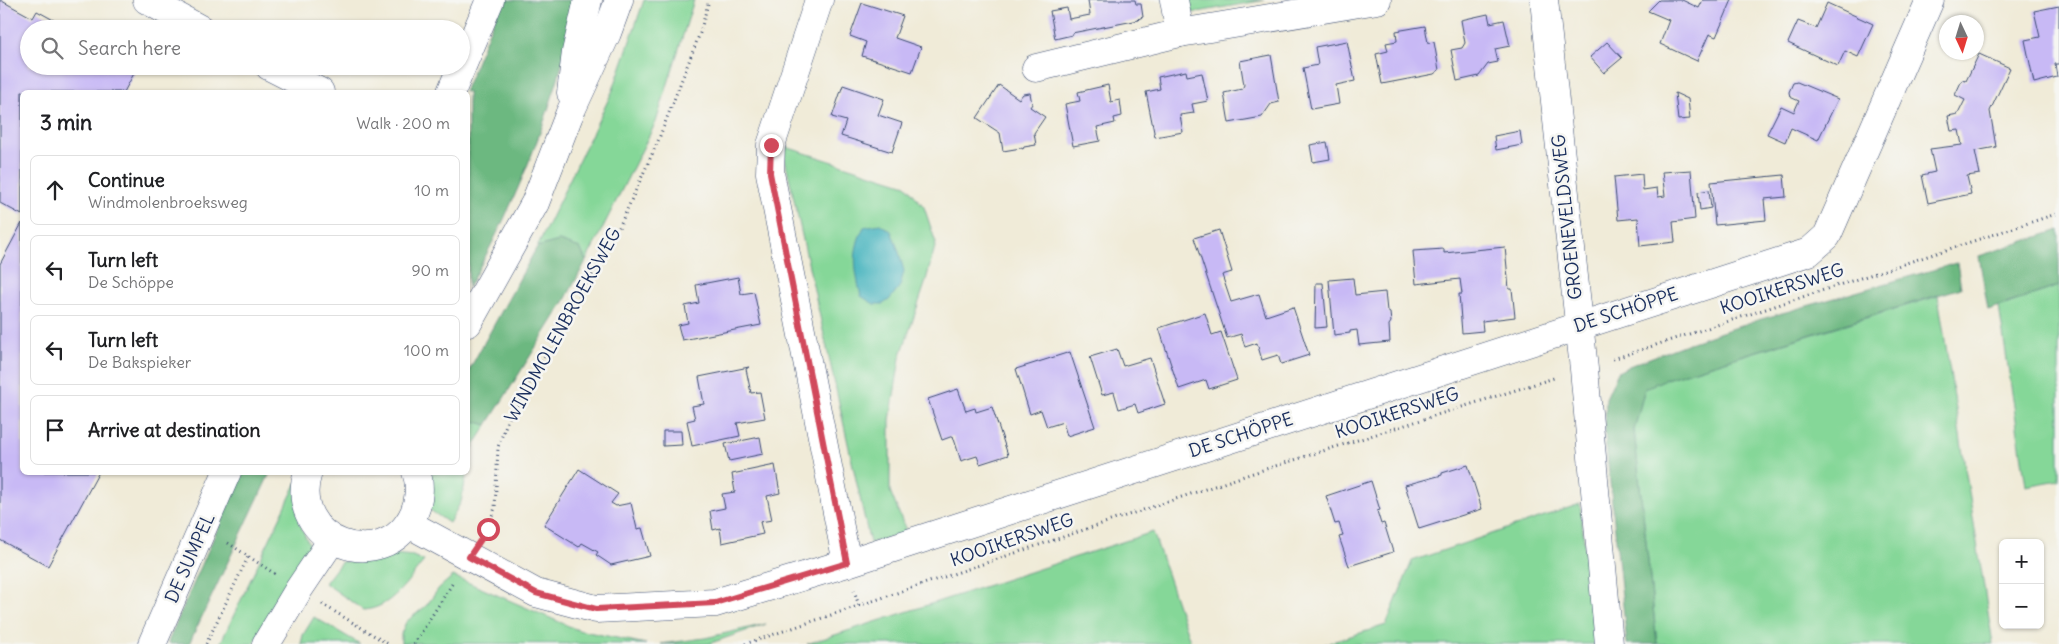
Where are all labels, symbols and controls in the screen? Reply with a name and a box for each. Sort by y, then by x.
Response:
north arrow [1939,15,1984,60]
search box [20,20,470,75]
icon: search [38,34,66,62]
text: Search here [78,36,181,60]
text: 3 min [40,109,92,136]
text: Walk · 200 m [356,113,450,133]
street label: GROENEVELDSWEG [1546,133,1587,301]
route end [760,134,783,157]
text: Continue [88,168,165,192]
icon: ahead [41,176,69,204]
text: 10 m [414,180,449,200]
text: Windmolenbroeksweg [88,192,248,212]
street label: WINDMOLENBROEKSWEG [499,223,626,426]
text: Turn left [88,248,158,272]
icon: left [41,256,69,284]
street label: KOOIKERSWEG [1717,258,1847,319]
text: 90 m [411,260,449,280]
text: De Schöppe [88,272,174,292]
street label: DE SCHÖPPE [1571,282,1681,337]
text: Turn left [88,328,158,352]
icon: left [41,336,69,364]
text: 100 m [404,340,449,360]
text: De Bakspieker [88,352,191,372]
street label: KOOIKERSWEG [1332,382,1462,443]
street label: DE SCHÖPPE [1186,407,1296,462]
icon: arrive [41,416,69,444]
text: Arrive at destination [88,418,261,442]
street label: KOOIKERSWEG [947,508,1076,571]
street label: DE SUMPEL [160,509,220,606]
route start [477,518,500,541]
map controls [1999,539,2044,629]
button: + [1999,539,2044,584]
button: − [1999,584,2044,629]

